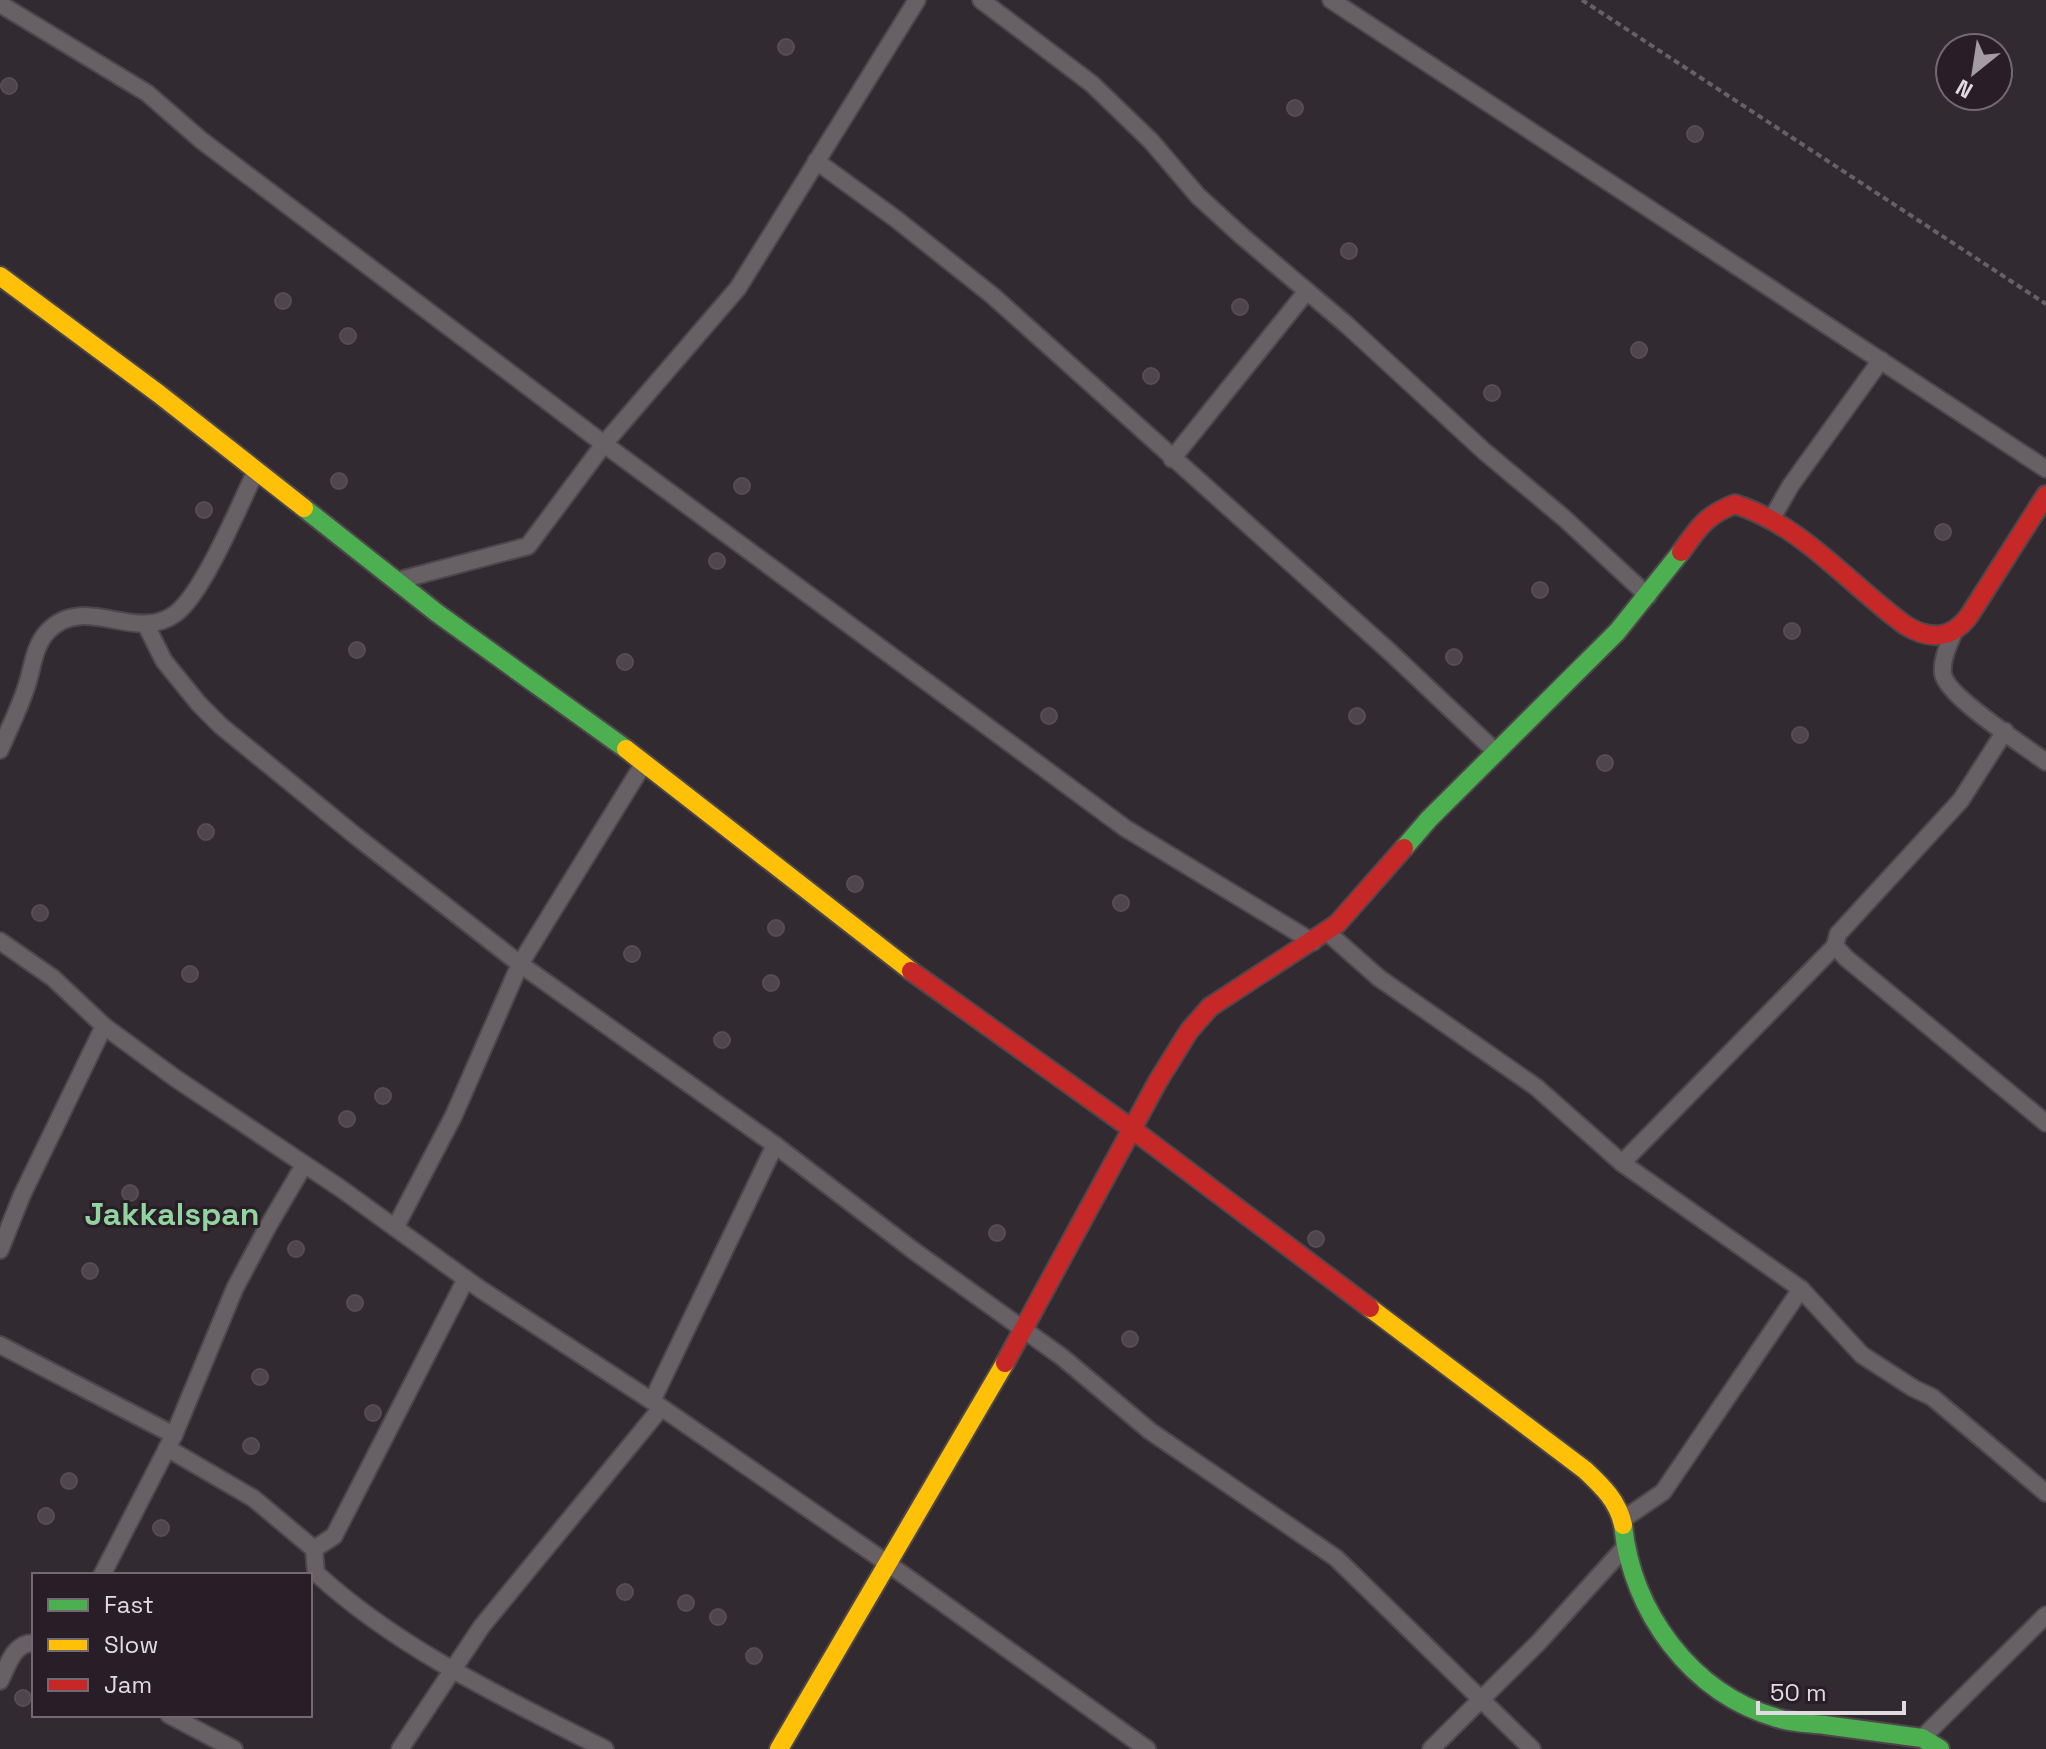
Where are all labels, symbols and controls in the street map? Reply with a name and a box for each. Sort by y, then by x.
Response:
north arrow [1934,32,2014,112]
text: N [1951,74,1977,105]
district label: Jakkalspan [84,1194,260,1234]
legend [32,1573,312,1717]
text: Fast [104,1589,154,1620]
text: Slow [104,1629,158,1660]
scale bar [1758,1665,1904,1715]
text: Jam [104,1669,152,1700]
text: 50 m [1770,1677,1827,1708]

